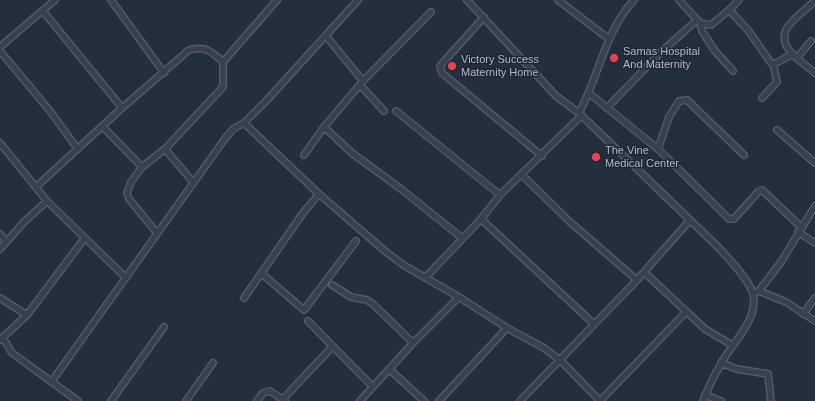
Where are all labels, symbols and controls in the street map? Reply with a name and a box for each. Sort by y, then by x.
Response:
place label: Samas Hospital And Maternity [623,45,700,71]
marker: Samas Hospital And Maternity [608,52,620,64]
place label: Victory Success Maternity Home [461,53,539,79]
marker: Victory Success Maternity Home [446,60,458,72]
place label: The Vine Medical Center [605,144,679,170]
marker: The Vine Medical Center [590,151,602,163]

